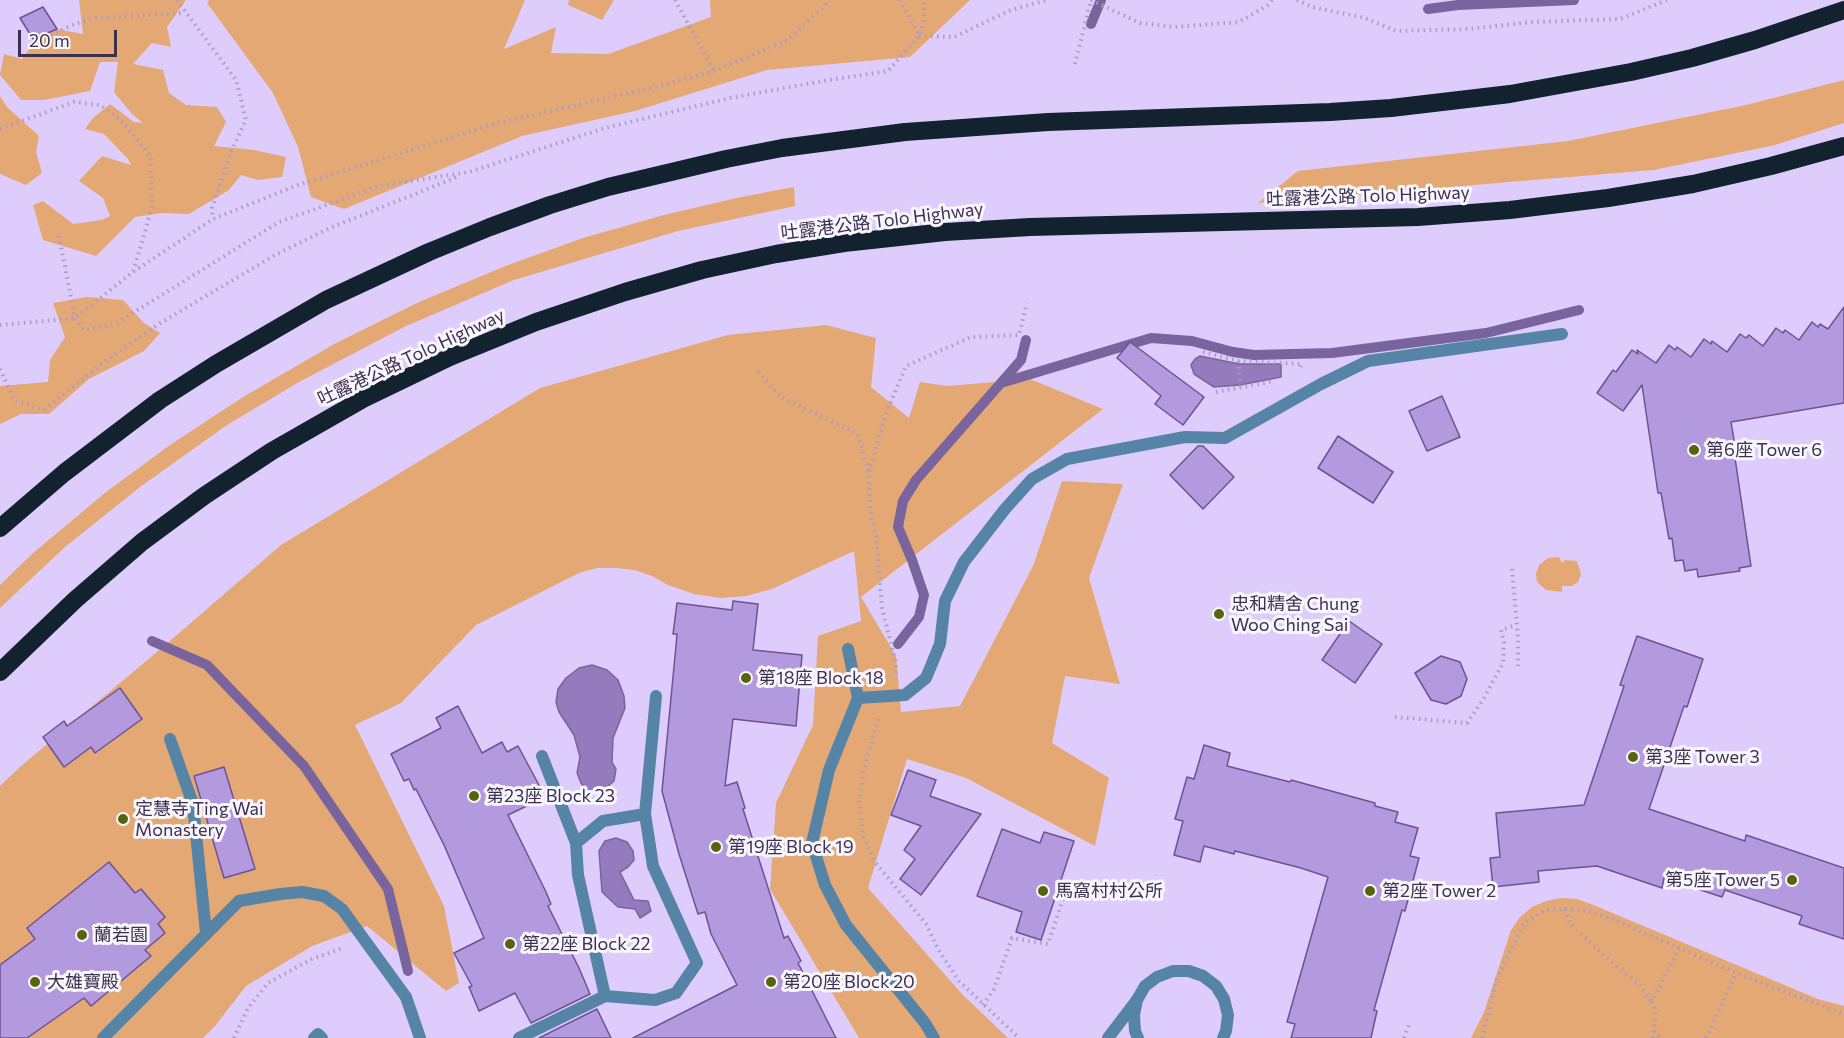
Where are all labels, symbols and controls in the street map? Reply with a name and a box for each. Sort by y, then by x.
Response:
scale bar [21,18,120,56]
text: 20 m [29,29,70,51]
street label: 吐露港公路 Tolo Highway [1266,182,1470,210]
street label: 吐露港公路 Tolo Highway [780,198,984,244]
street label: 吐露港公路 Tolo Highway [314,304,508,410]
place label: 第6座 Tower 6 [1706,439,1822,461]
marker: 第6座 Tower 6 [1687,443,1701,457]
place label: 忠和精舍 Chung Woo Ching Sai [1231,593,1359,636]
marker: 忠和精舍 Chung Woo Ching Sai [1212,607,1226,621]
place label: 第18座 Block 18 [758,667,884,689]
marker: 第18座 Block 18 [739,671,753,685]
place label: 第3座 Tower 3 [1645,746,1760,768]
marker: 第3座 Tower 3 [1626,750,1640,764]
place label: 第23座 Block 23 [486,785,615,807]
marker: 第23座 Block 23 [467,789,481,803]
place label: 定慧寺 Ting Wai Monastery [135,798,264,840]
marker: 定慧寺 Ting Wai Monastery [116,812,130,826]
place label: 第19座 Block 19 [728,836,854,858]
marker: 第19座 Block 19 [709,840,723,854]
place label: 第5座 Tower 5 [1665,869,1780,891]
marker: 第5座 Tower 5 [1785,873,1799,887]
place label: 馬窩村村公所 [1055,880,1163,902]
place label: 第2座 Tower 2 [1382,880,1496,902]
marker: 馬窩村村公所 [1036,884,1050,898]
marker: 第2座 Tower 2 [1363,884,1377,898]
place label: 蘭若園 [94,924,148,946]
marker: 蘭若園 [75,928,89,942]
place label: 第22座 Block 22 [522,933,650,955]
marker: 第22座 Block 22 [503,937,517,951]
place label: 大雄寶殿 [47,971,119,993]
place label: 第20座 Block 20 [783,971,915,993]
marker: 大雄寶殿 [28,975,42,989]
marker: 第20座 Block 20 [764,975,778,989]

